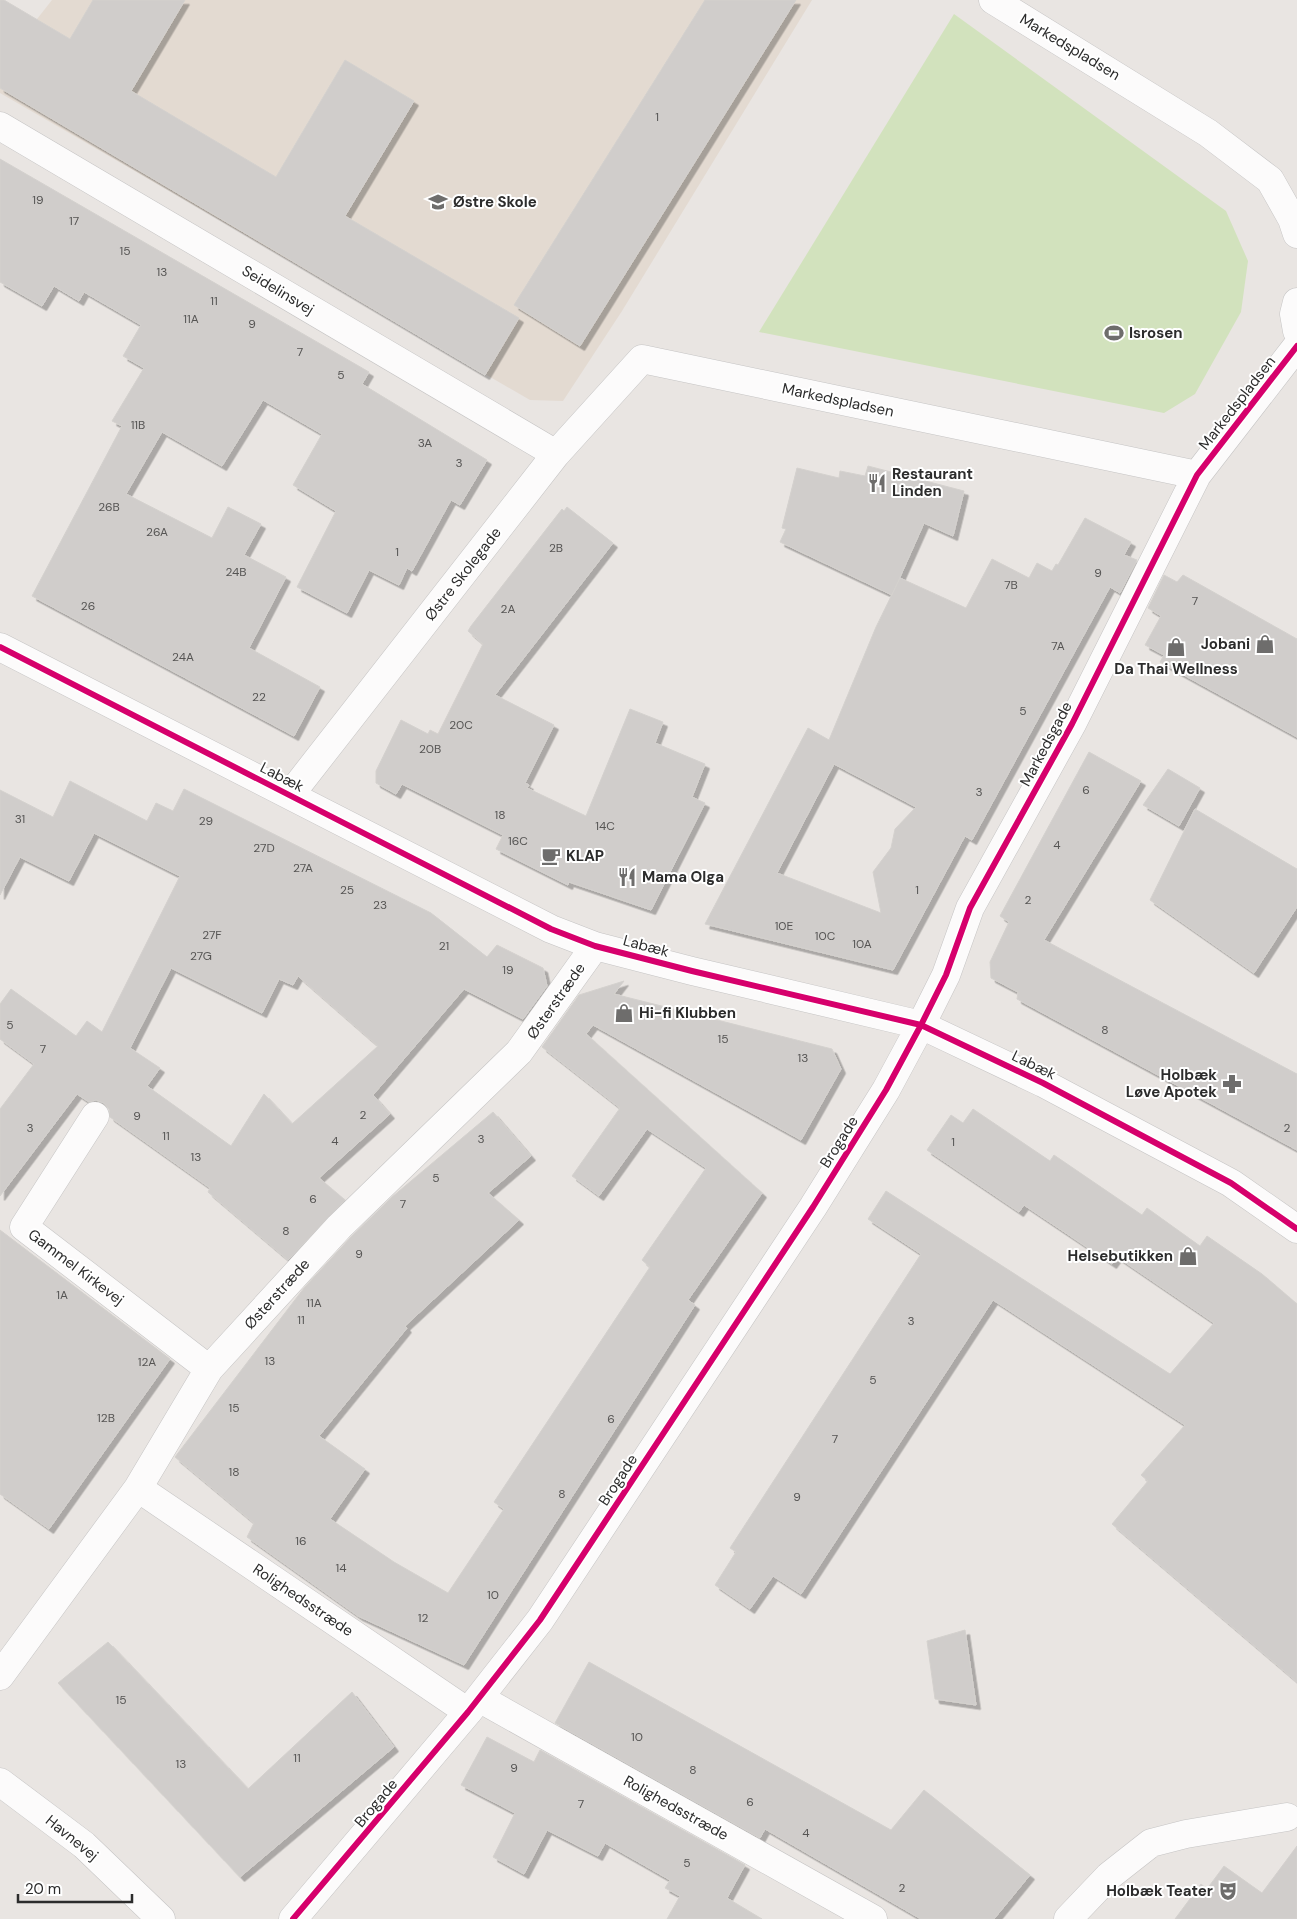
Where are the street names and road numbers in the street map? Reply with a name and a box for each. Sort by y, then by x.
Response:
street label: Markedspladsen [1016,9,1124,85]
street label: Seidelinsvej [238,261,318,319]
street label: Markedspladsen [1194,352,1280,454]
street label: Markedspladsen [780,378,896,422]
street label: Østre Skolegade [420,523,506,625]
street label: Markedsgade [1015,698,1077,790]
street label: Labæk [257,757,308,797]
street label: Labæk [621,930,672,962]
street label: Østerstræde [522,959,590,1043]
street label: Labæk [1009,1046,1060,1084]
street label: Brogade [815,1112,863,1172]
street label: Gammel Kirkevej [24,1224,128,1310]
street label: Østerstræde [240,1254,314,1334]
street label: Brogade [594,1451,642,1509]
street label: Rolighedsstræde [249,1559,357,1641]
street label: Rolighedsstræde [620,1771,732,1845]
street label: Brogade [350,1775,402,1831]
street label: Havnevej [41,1811,103,1865]

